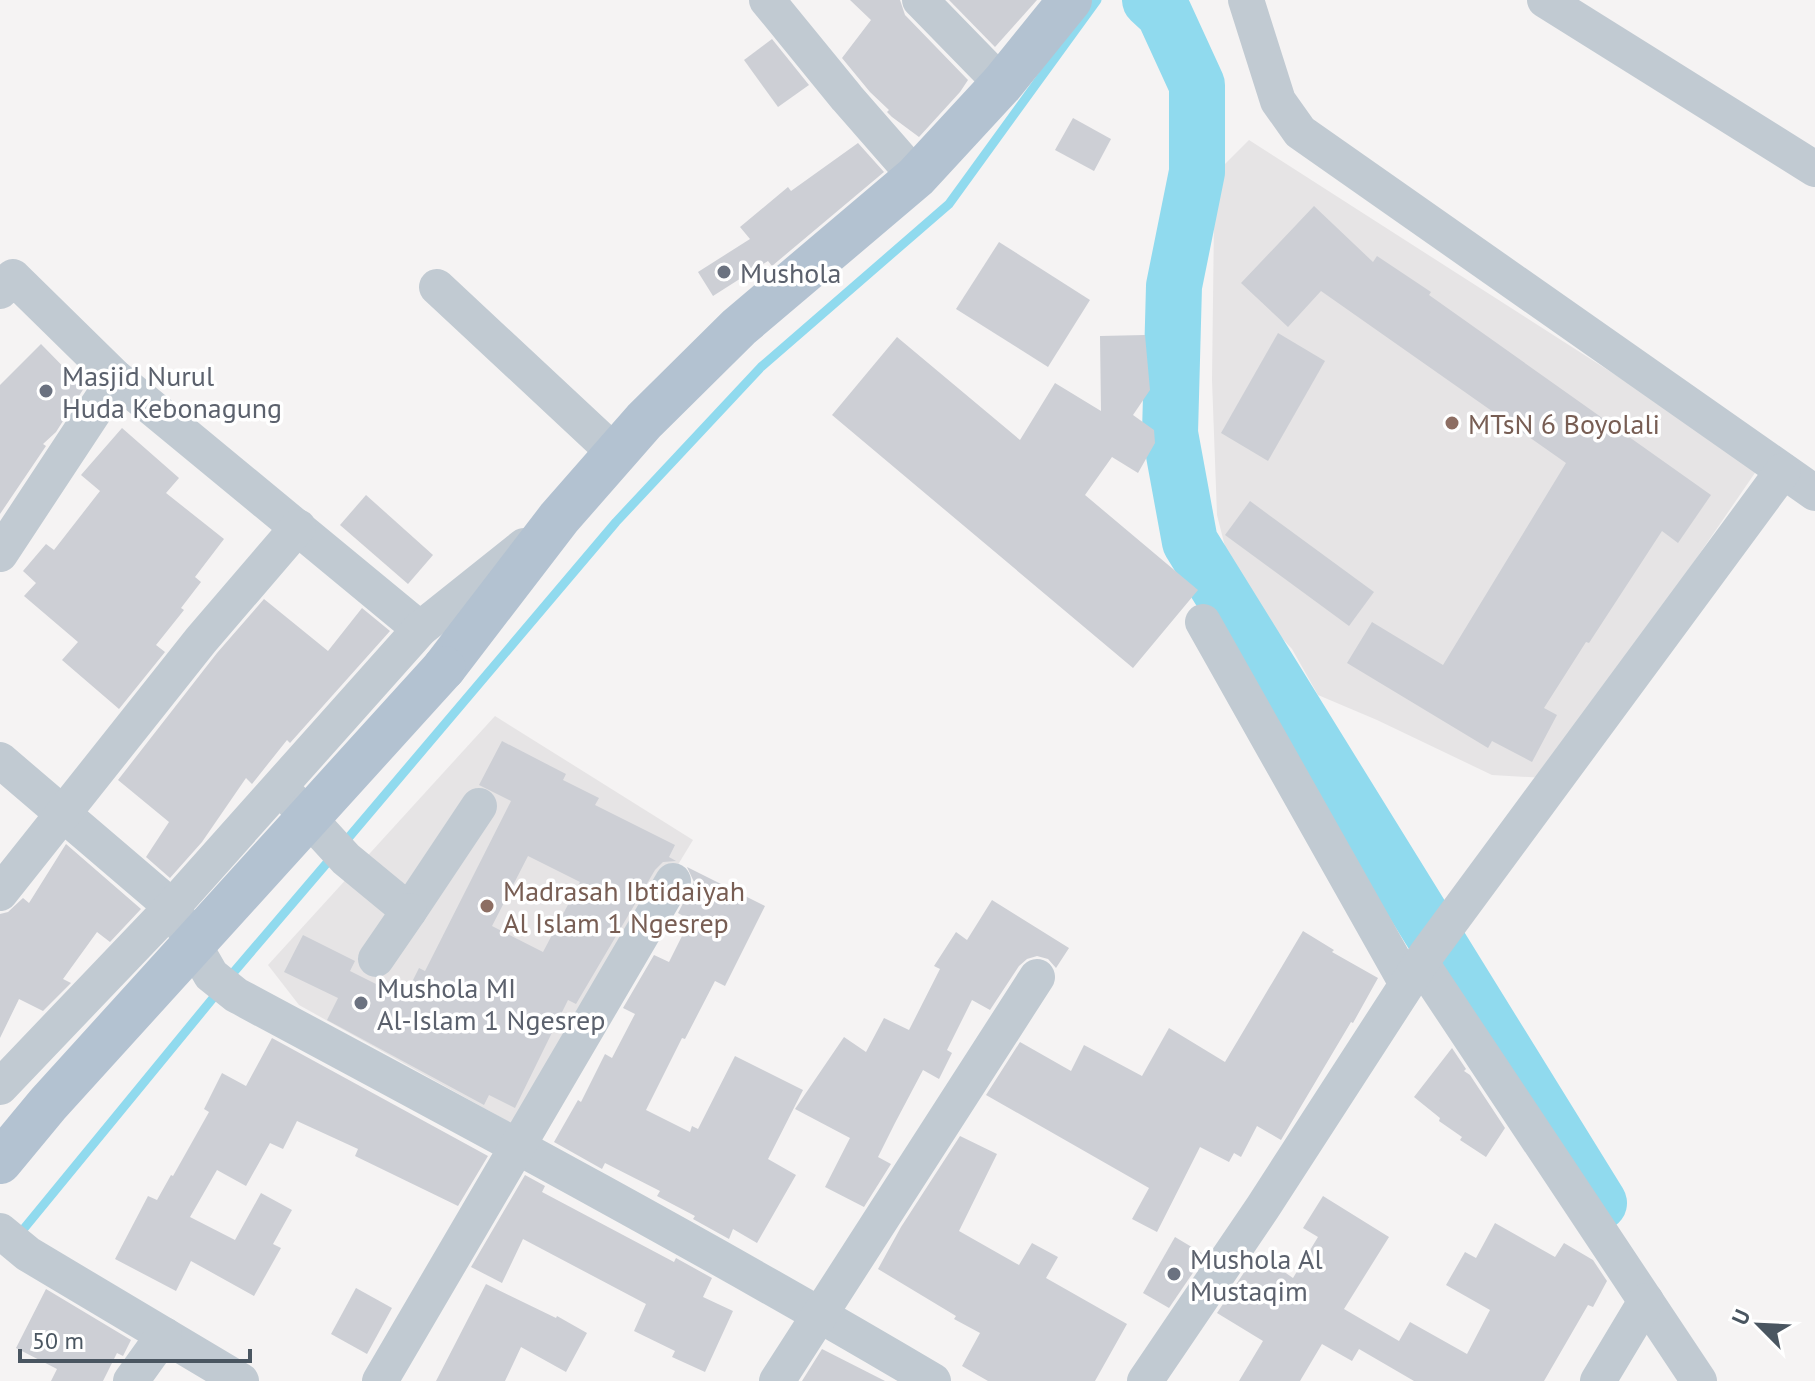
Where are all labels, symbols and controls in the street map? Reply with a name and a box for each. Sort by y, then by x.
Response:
place label: Mushola [740,254,841,291]
marker: Mushola [715,263,733,281]
place label: Masjid Nurul Huda Kebonagung [62,357,282,426]
marker: Masjid Nurul Huda Kebonagung [37,382,55,400]
place label: MTsN 6 Boyolali [1468,405,1660,442]
marker: MTsN 6 Boyolali [1443,414,1461,432]
place label: Madrasah Ibtidaiyah Al Islam 1 Ngesrep [503,872,745,941]
marker: Madrasah Ibtidaiyah Al Islam 1 Ngesrep [478,897,496,915]
place label: Mushola MI Al-Islam 1 Ngesrep [377,969,605,1038]
marker: Mushola MI Al-Islam 1 Ngesrep [352,994,370,1012]
place label: Mushola Al Mustaqim [1190,1240,1323,1309]
marker: Mushola Al Mustaqim [1165,1265,1183,1283]
north arrow [1719,1285,1799,1365]
text: U [1725,1305,1756,1329]
scale bar [20,1313,250,1363]
text: 50 m [32,1325,84,1356]

